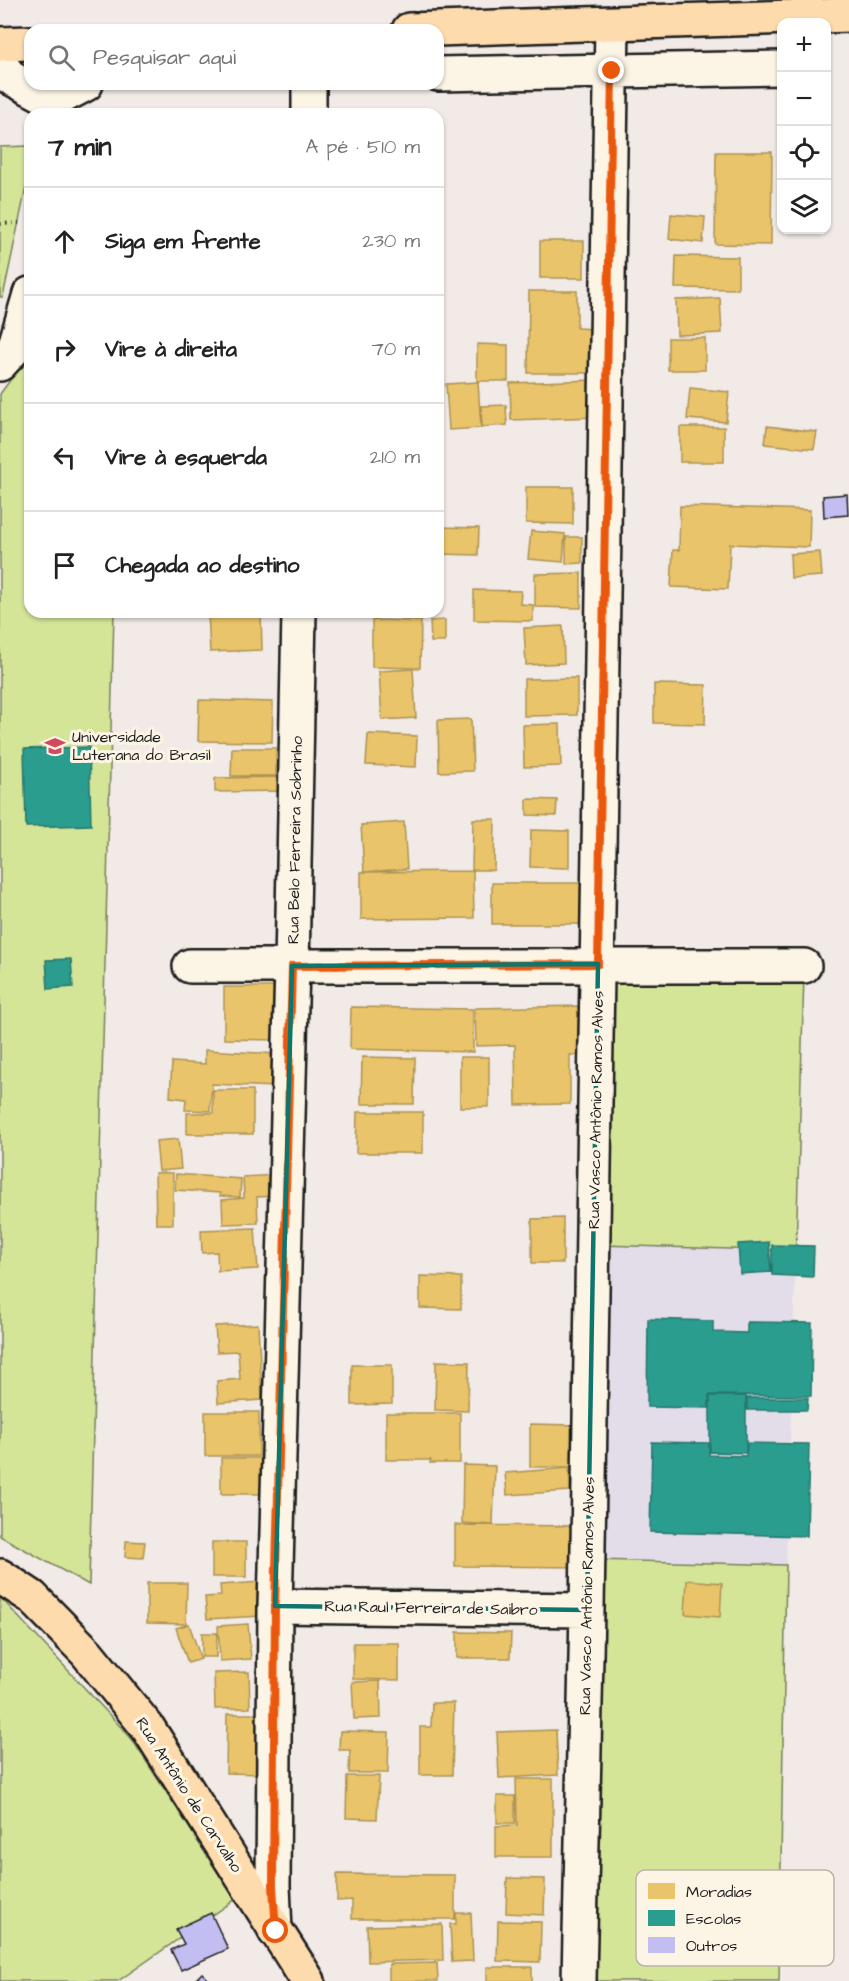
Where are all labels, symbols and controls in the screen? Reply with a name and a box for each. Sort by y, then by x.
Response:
map controls [777,18,831,234]
button: + [777,18,831,72]
search box [24,24,444,90]
icon: search [45,41,78,74]
text: Pesquisar aqui [93,42,236,73]
route end [598,57,624,83]
button: − [777,72,831,126]
button: locate [777,126,831,180]
text: 7 min [48,129,112,165]
text: A pé · 510 m [305,133,420,161]
button: layers [777,180,831,234]
icon: ahead [48,225,81,258]
text: Siga em frente [105,226,261,257]
text: 230 m [362,227,420,255]
icon: right [48,333,81,366]
text: Vire à direita [105,334,237,365]
text: 70 m [372,335,420,363]
icon: left [48,441,81,474]
text: Vire à esquerda [105,442,267,473]
text: 210 m [370,443,420,471]
icon: arrive [48,549,81,582]
text: Chegada ao destino [105,550,299,581]
place label: Universidade Luterana do Brasil [72,726,211,766]
school or university icon: Universidade Luterana do Brasil [43,734,67,758]
street label: Rua Belo Ferreira Sobrinho [282,736,308,944]
street label: Rua Vasco Antônio Ramos Alves [583,991,609,1229]
street label: Rua Vasco Antônio Ramos Alves [574,1477,600,1715]
street label: Rua Raul Ferreira de Saibro [324,1595,538,1621]
street label: Rua Antônio de Carvalho [130,1713,248,1877]
legend [636,1870,834,1966]
text: Moradias [686,1881,752,1903]
text: Escolas [686,1908,741,1930]
route start [262,1917,288,1943]
text: Outros [686,1935,737,1957]

